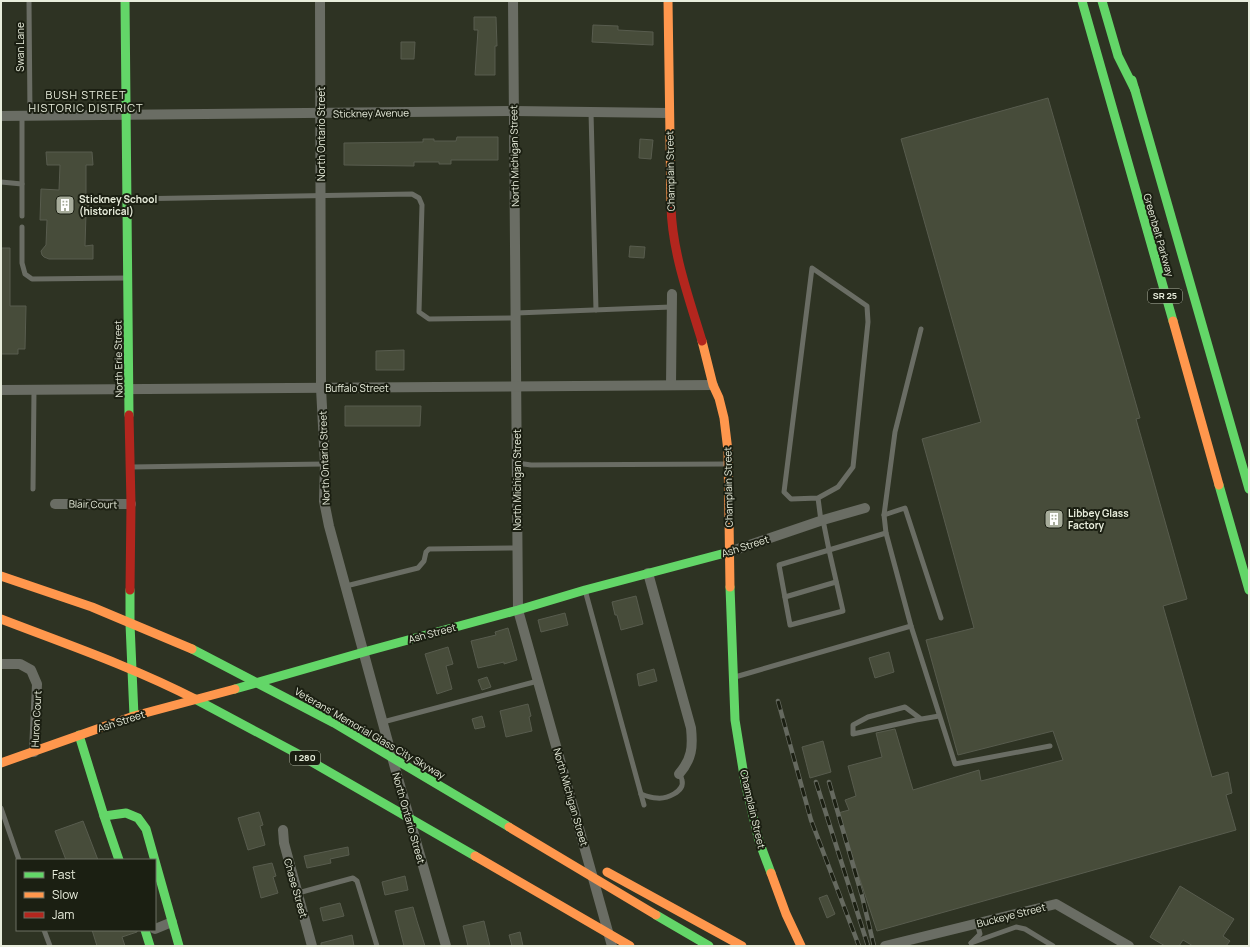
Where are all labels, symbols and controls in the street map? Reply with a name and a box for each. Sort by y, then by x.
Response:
street label: Swan Lane [13,22,27,72]
district label: BUSH STREET HISTORIC DISTRICT [28,87,144,115]
street label: North Ontario Street [314,87,328,181]
street label: Stickney Avenue [333,105,409,121]
street label: North Michigan Street [506,105,522,207]
street label: Champlain Street [662,131,678,211]
place label: Stickney School (historical) [79,192,157,218]
street label: Greenbelt Parkway [1140,192,1178,279]
building icon: Stickney School (historical) [54,194,76,216]
road number: SR 25 [1148,289,1182,303]
street label: North Erie Street [110,320,126,398]
street label: Buffalo Street [325,381,389,395]
street label: North Ontario Street [315,411,333,505]
street label: North Michigan Street [510,429,524,531]
street label: Champlain Street [720,447,736,527]
street label: Blair Court [69,497,117,511]
place label: Libbey Glass Factory [1068,506,1129,532]
building icon: Libbey Glass Factory [1043,508,1065,530]
street label: Ash Street [720,532,770,560]
street label: Ash Street [407,620,457,646]
street label: Veterans' Memorial Glass City Skyway [292,684,448,782]
street label: Huron Court [28,690,44,748]
street label: Ash Street [96,707,146,735]
street label: North Michigan Street [550,746,592,848]
road number: I 280 [290,751,320,765]
street label: Champlain Street [737,768,769,850]
street label: North Ontario Street [389,771,429,865]
street label: Chase Street [281,857,311,919]
legend [16,859,156,931]
text: Fast [52,866,76,883]
text: Slow [52,886,78,903]
street label: Buckeye Street [975,900,1047,930]
text: Jam [52,906,74,923]

